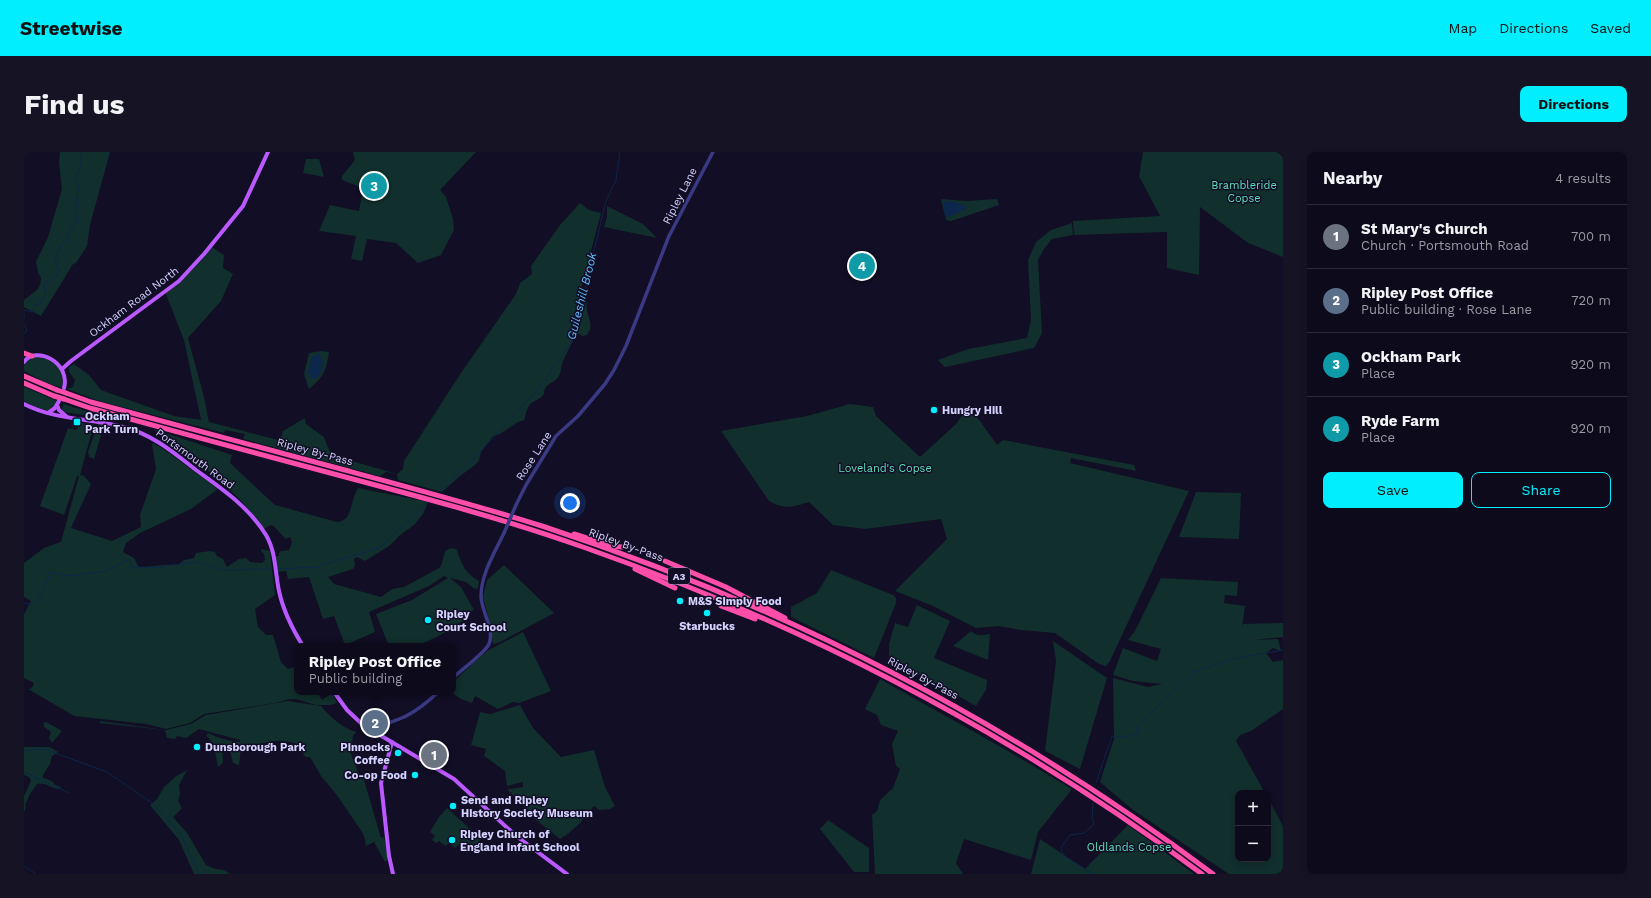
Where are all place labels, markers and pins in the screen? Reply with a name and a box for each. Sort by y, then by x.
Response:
pin: 3 [361,171,387,201]
pin: 4 [849,251,875,281]
place label: Hungry Hill [942,404,1003,417]
marker: Hungry Hill [929,405,939,415]
place label: Ockham Park Turn [85,410,138,436]
marker: Ockham Park Turn [72,417,82,427]
place label: M&S Simply Food [688,595,782,608]
marker: M&S Simply Food [675,596,685,606]
place label: Ripley Court School [436,608,507,634]
marker: Starbucks [702,608,712,618]
marker: Ripley Court School [423,615,433,625]
place label: Starbucks [679,620,735,633]
pin: 2 [362,708,388,738]
pin: 1 [421,740,447,770]
place label: Dunsborough Park [205,741,306,754]
place label: Pinnocks Coffee [340,741,390,767]
marker: Dunsborough Park [192,742,202,752]
marker: Pinnocks Coffee [393,748,403,758]
place label: Co-op Food [344,769,407,782]
marker: Co-op Food [410,770,420,780]
place label: Send and Ripley History Society Museum [461,794,593,820]
marker: Send and Ripley History Society Museum [448,801,458,811]
place label: Ripley Church of England Infant School [460,828,580,854]
marker: Ripley Church of England Infant School [447,835,457,845]

